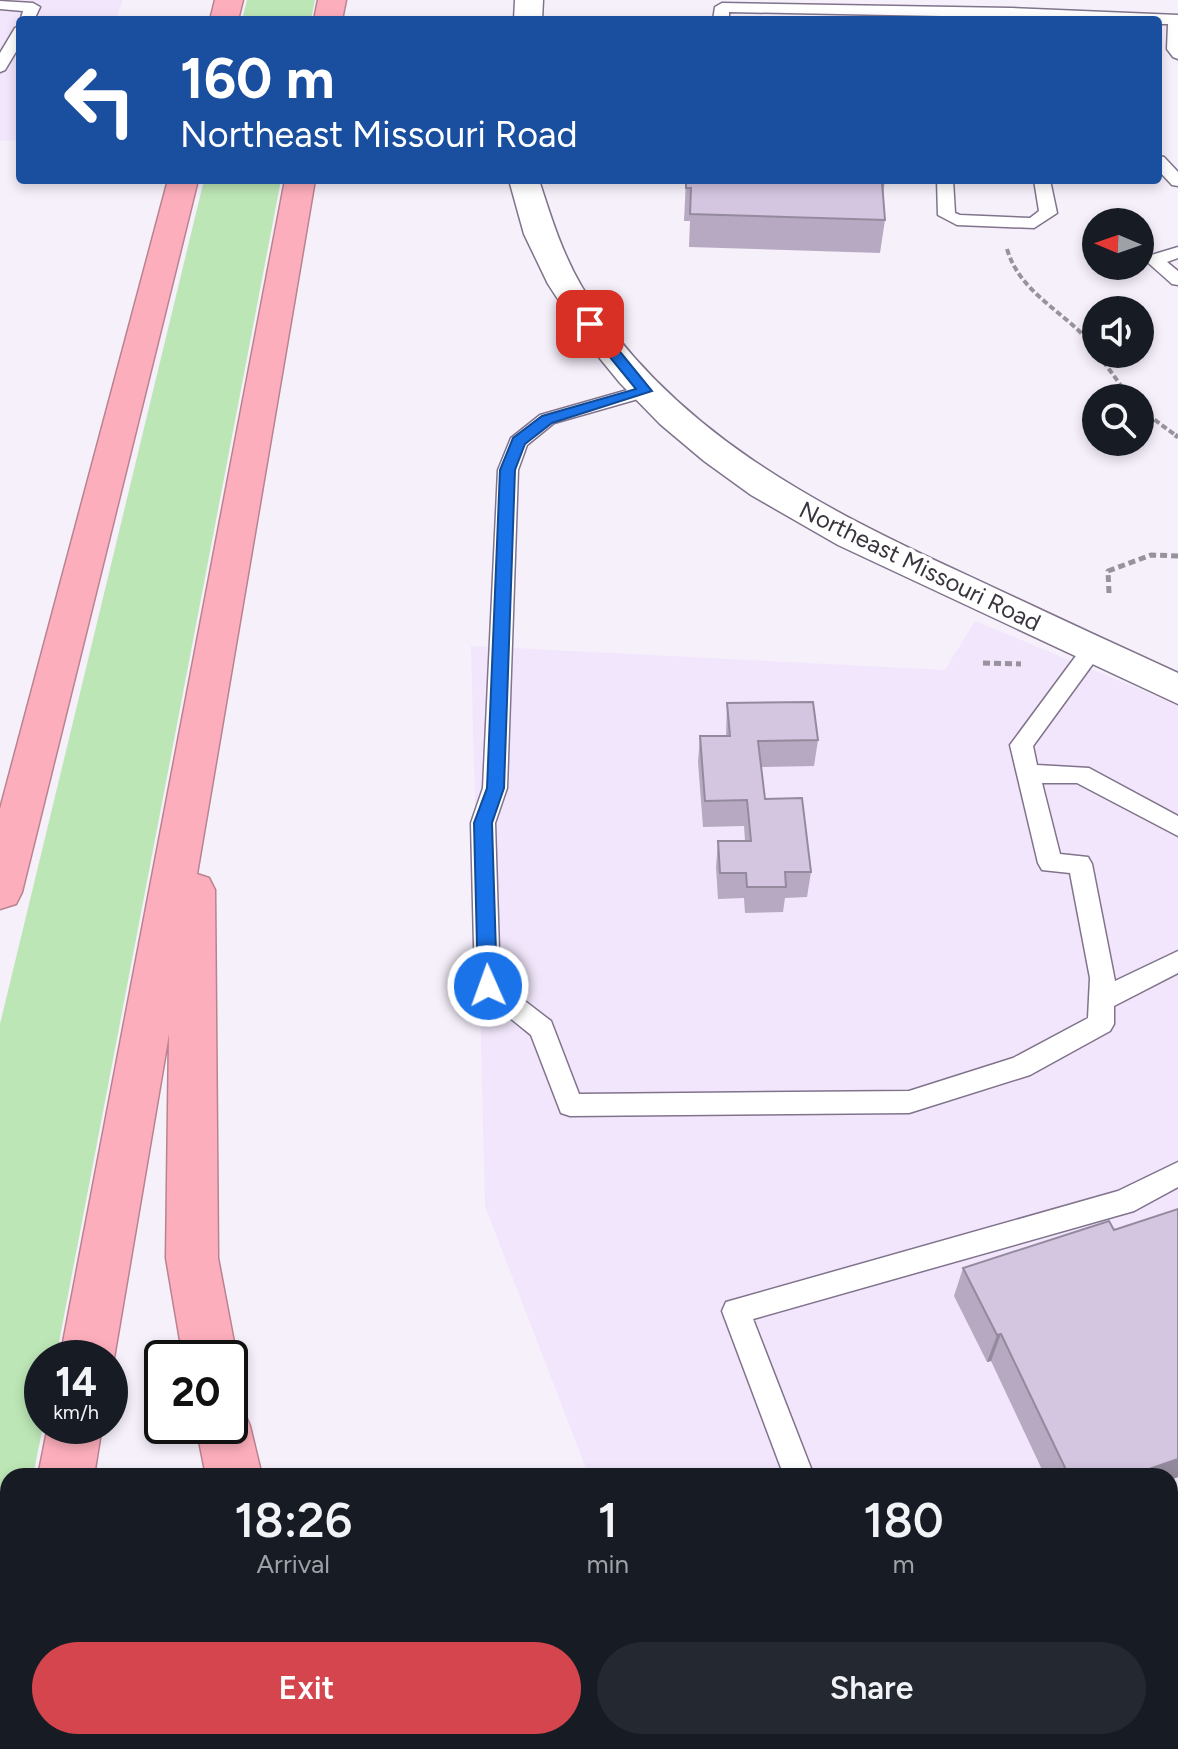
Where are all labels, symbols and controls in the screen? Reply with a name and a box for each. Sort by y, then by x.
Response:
text: 160 m [180,45,335,112]
icon: left [48,48,152,152]
text: Northeast Missouri Road [180,113,578,156]
north arrow [1082,208,1154,280]
map controls [1082,208,1154,456]
pin [556,290,624,358]
button: sound [1082,296,1154,368]
icon: arrive [568,302,612,346]
button: search [1082,384,1154,456]
street label: Northeast Missouri Road [795,495,1045,637]
position arrow [446,944,530,1028]
speed limit sign: 20 [144,1340,248,1444]
text: 14 [55,1358,97,1406]
text: km/h [53,1400,99,1424]
text: 18:26 [234,1491,352,1549]
text: 1 [598,1491,618,1549]
text: 180 [863,1491,944,1549]
text: Arrival [257,1548,330,1580]
text: min [586,1548,629,1580]
text: m [892,1548,915,1580]
button: Exit [32,1642,581,1734]
button: Share [597,1642,1146,1734]

